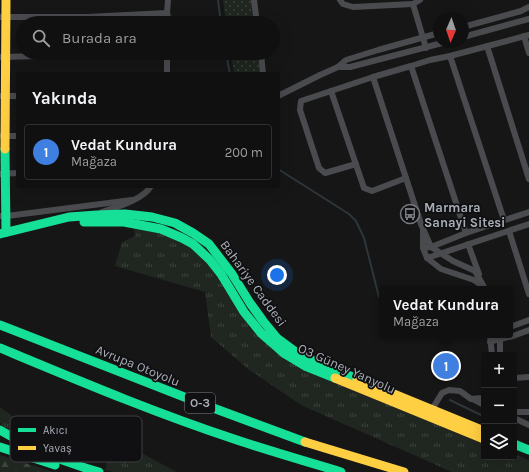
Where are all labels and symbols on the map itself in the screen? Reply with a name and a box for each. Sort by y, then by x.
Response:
north arrow [433,12,469,48]
place label: Marmara Sanayi Sitesi [424,200,505,230]
bus stop icon: Marmara Sanayi Sitesi [399,203,421,225]
street label: Bahariye Caddesi [217,237,290,329]
your location [267,265,287,285]
street label: O3 Güney Yanyolu [296,340,398,397]
street label: Avrupa Otoyolu [94,342,182,389]
pin: 1 [433,351,459,381]
road number: O-3 [185,393,215,413]
legend [10,416,142,462]
text: Akıcı [43,424,68,437]
text: Yavaş [43,442,72,455]

